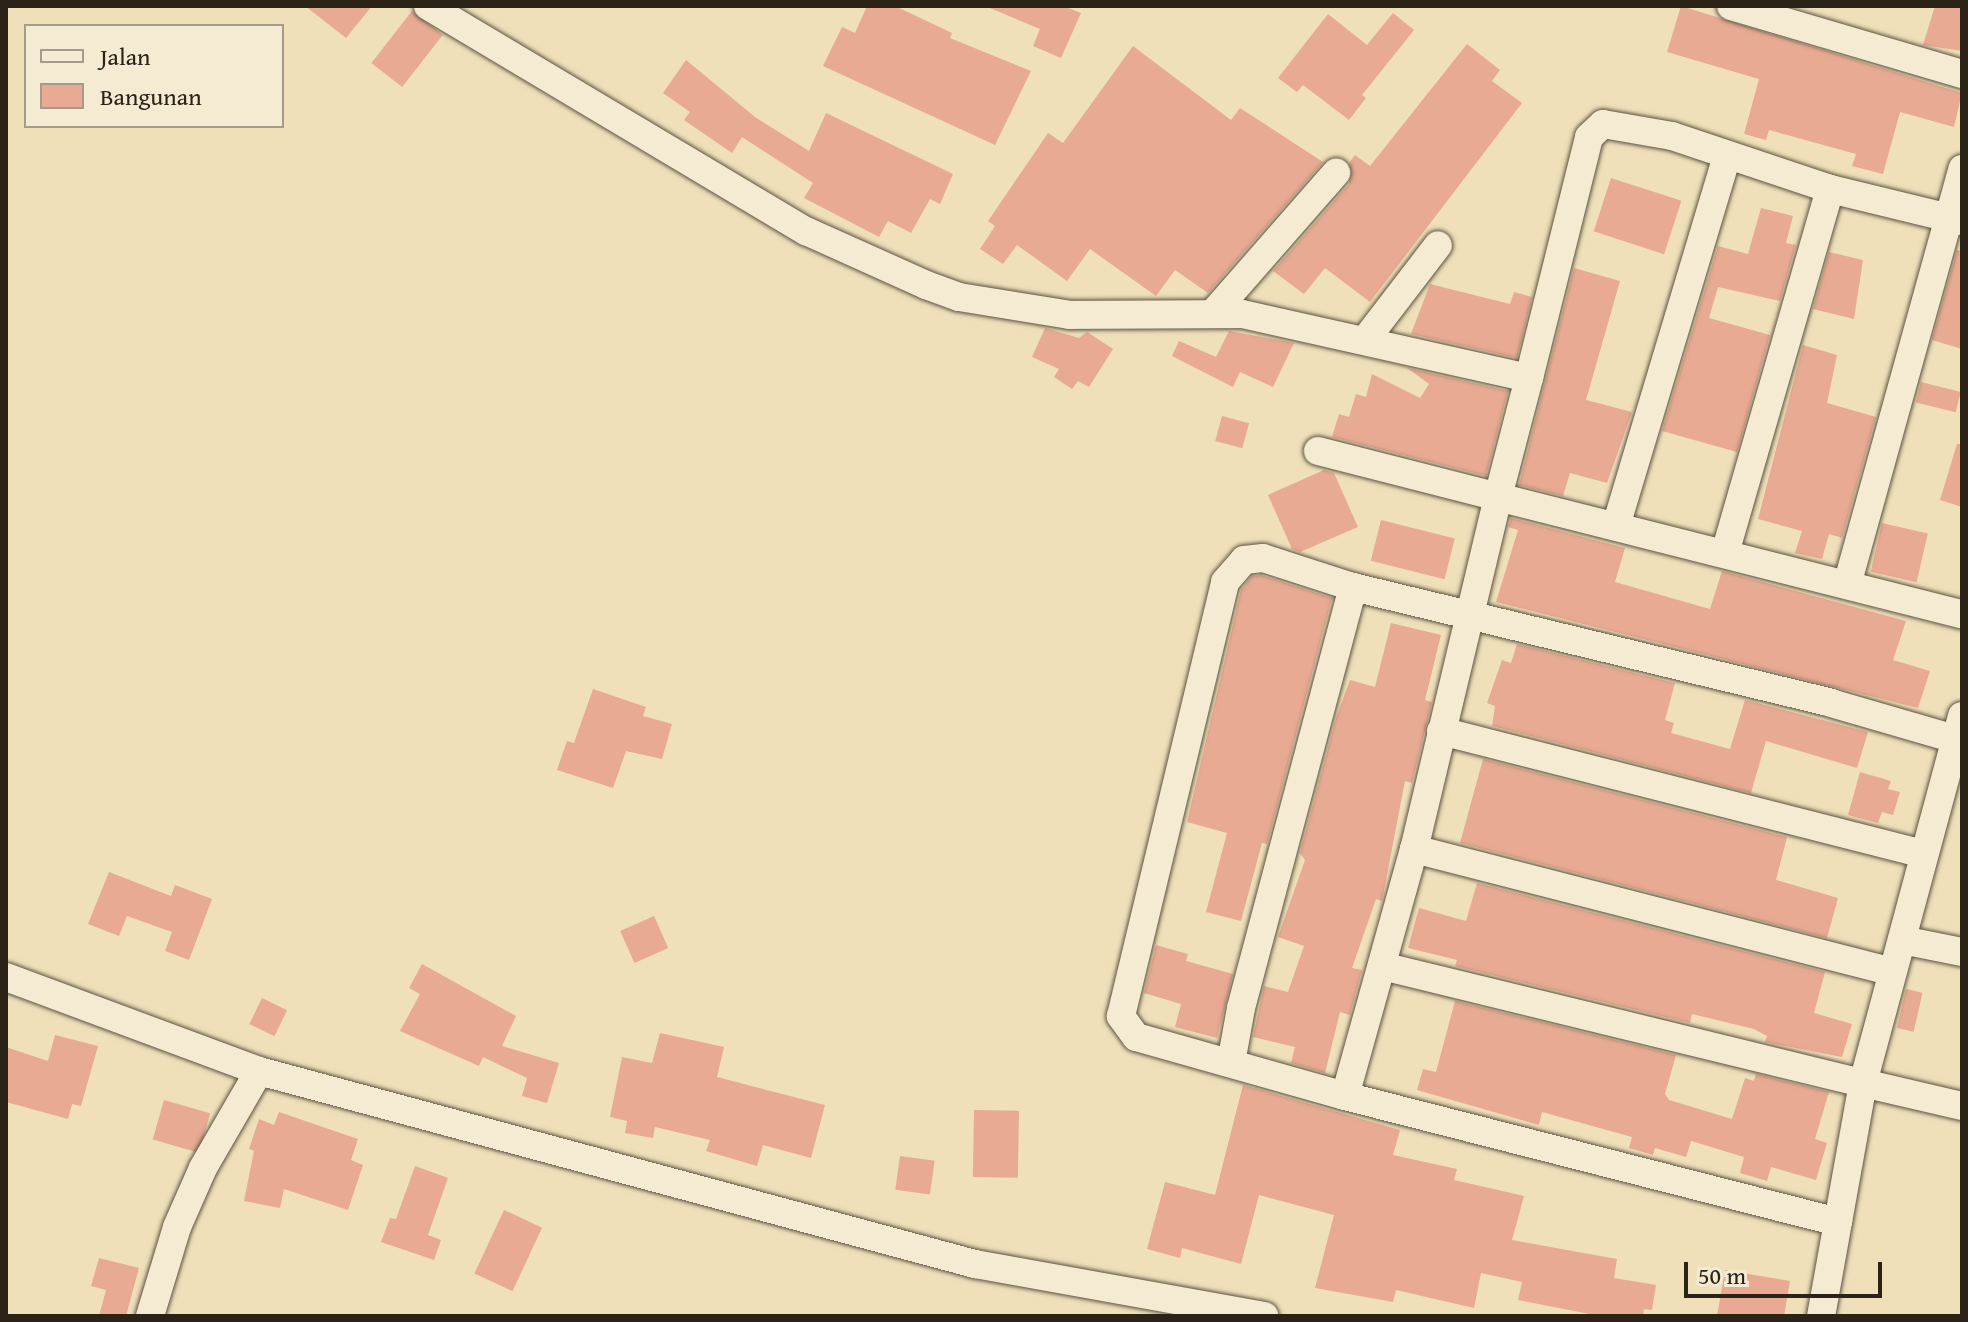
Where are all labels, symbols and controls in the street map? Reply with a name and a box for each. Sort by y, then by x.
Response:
legend [24,24,284,128]
text: Jalan [100,39,150,74]
text: Bangunan [100,79,202,114]
scale bar [1688,1246,1886,1296]
text: 50 m [1698,1258,1746,1293]

